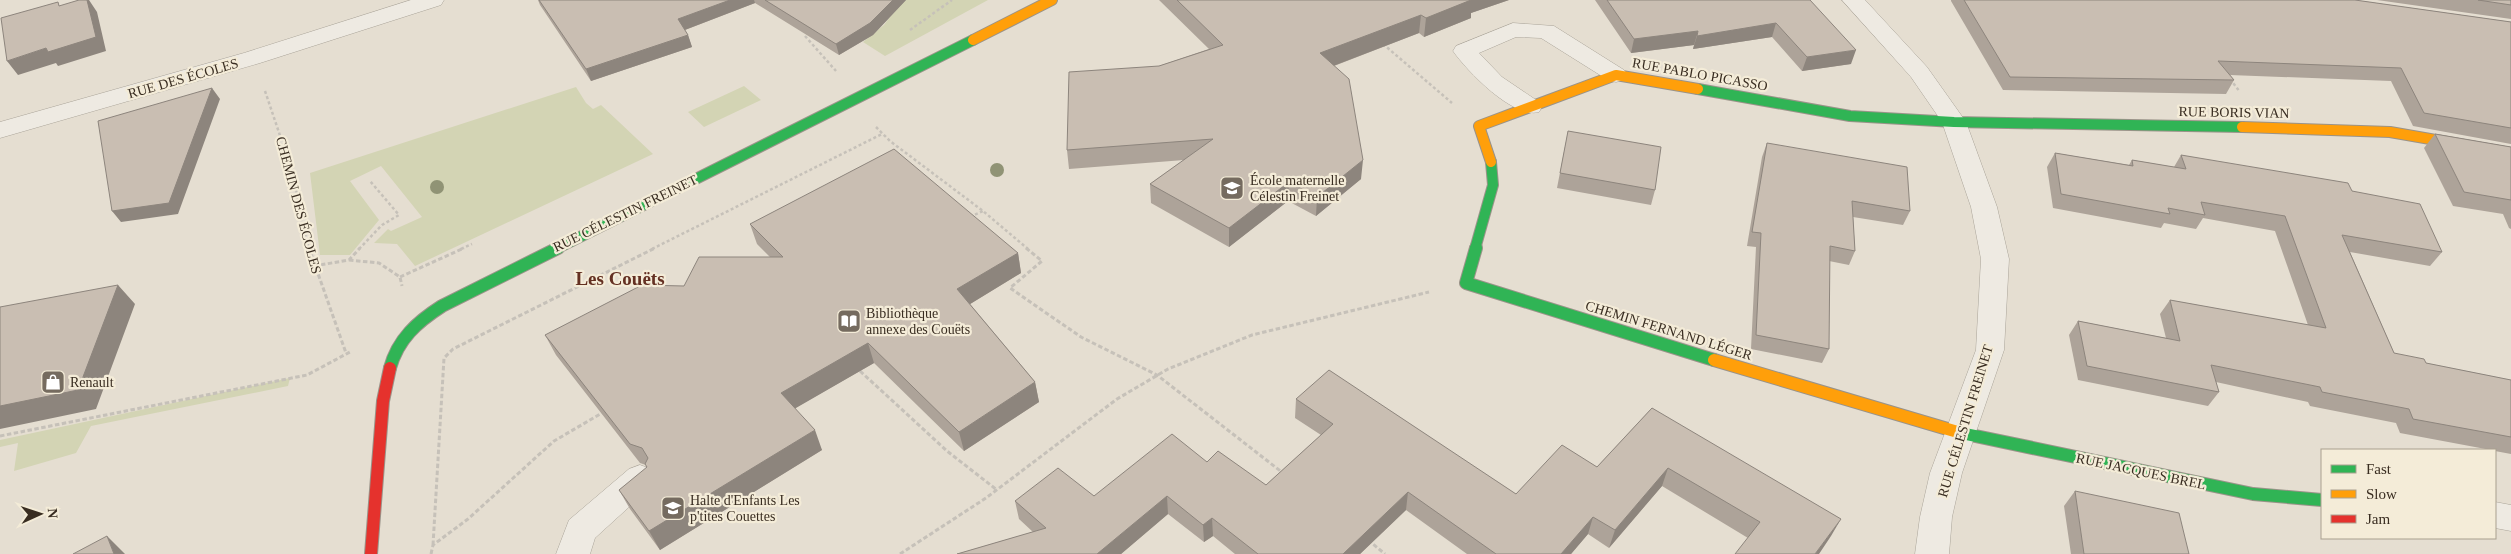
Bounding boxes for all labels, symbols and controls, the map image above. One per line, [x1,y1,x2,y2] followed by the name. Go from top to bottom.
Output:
[126,55,240,101] street label: RUE DES ÉCOLES
[1631,55,1769,94] street label: RUE PABLO PICASSO
[2178,104,2290,121] street label: RUE BORIS VIAN
[273,135,325,275] street label: CHEMIN DES ÉCOLES
[550,171,700,255] street label: RUE CÉLESTIN FREINET
[1250,172,1344,204] place label: École maternelle Célestin Freinet
[1219,175,1245,201] school or university icon: École maternelle Célestin Freinet
[575,268,665,289] district label: Les Couëts
[1584,297,1755,363] street label: CHEMIN FERNAND LÉGER
[866,306,970,337] place label: Bibliothèque annexe des Couëts
[836,308,862,334] library icon: Bibliothèque annexe des Couëts
[1934,342,1996,499] street label: RUE CÉLESTIN FREINET
[40,369,66,395] shop icon: Renault
[70,375,114,390] place label: Renault
[2321,449,2496,539] legend
[2075,450,2207,493] street label: RUE JACQUES BREL
[2366,461,2392,477] text: Fast
[2366,486,2397,502] text: Slow
[15,489,65,539] north arrow
[690,493,800,524] place label: Halte d'Enfants Les p'tites Couettes
[660,495,686,521] school or university icon: Halte d'Enfants Les p'tites Couettes
[45,508,60,519] text: N
[2366,511,2390,527] text: Jam

